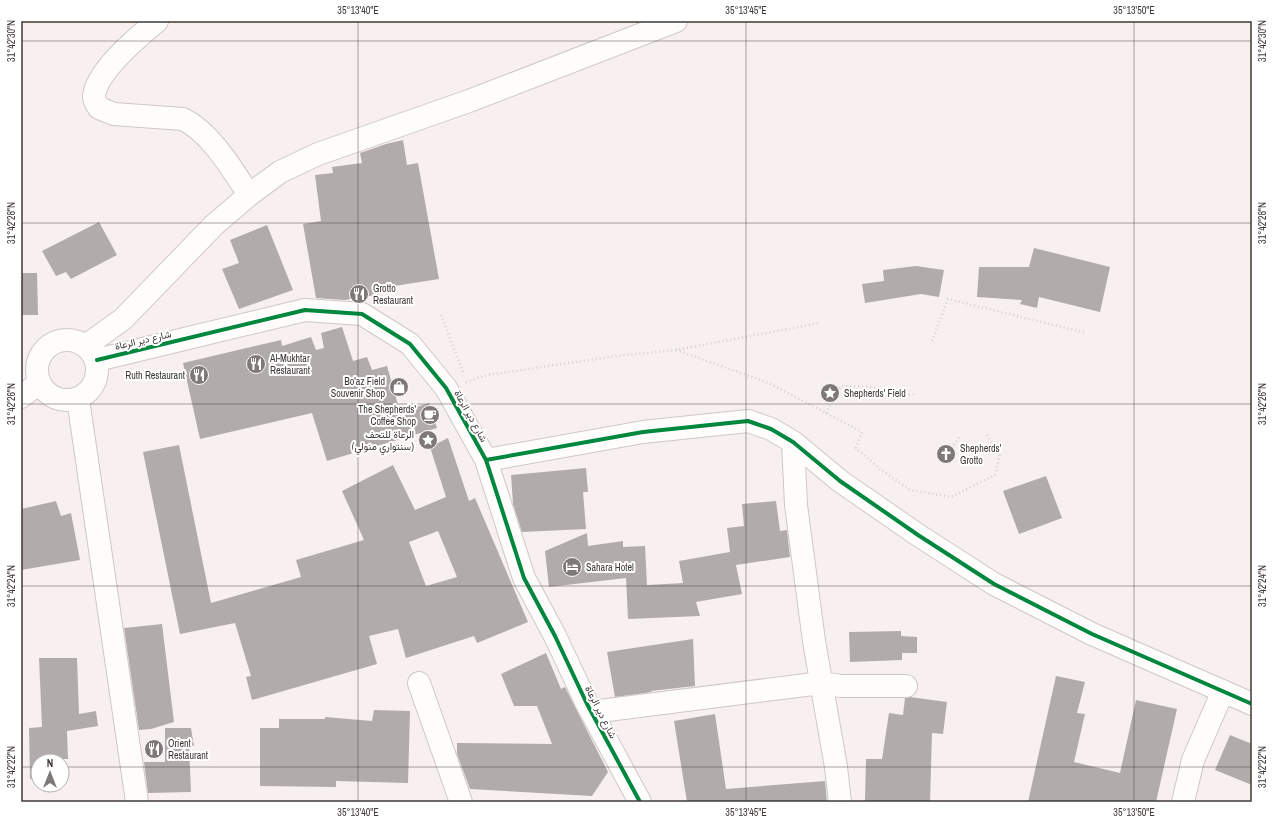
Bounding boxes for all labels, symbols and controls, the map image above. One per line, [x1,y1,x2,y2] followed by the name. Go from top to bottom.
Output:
[337,4,379,17] text: 35°13'40"E
[725,4,767,17] text: 35°13'45"E
[1113,4,1155,17] text: 35°13'50"E
[5,20,18,62] text: 31°42'30"N
[1256,20,1269,62] text: 31°42'30"N
[5,202,18,244] text: 31°42'28"N
[1256,202,1269,244] text: 31°42'28"N
[373,282,414,307] place label: Grotto Restaurant
[348,283,370,305] restaurant icon: Grotto Restaurant
[113,327,173,353] street label: شارع دير الرعاة
[269,352,311,377] place label: Al-Mukhtar Restaurant
[245,353,267,375] restaurant icon: Al-Mukhtar Restaurant
[188,364,210,386] restaurant icon: Ruth Restaurant
[125,369,186,382] place label: Ruth Restaurant
[331,375,385,400] place label: Bo'az Field Souvenir Shop
[388,376,410,398] shop icon: Bo'az Field Souvenir Shop
[819,382,841,404] place icon: Shepherds' Field
[5,383,18,425] text: 31°42'26"N
[1256,383,1269,425] text: 31°42'26"N
[844,387,906,400] place label: Shepherds' Field
[451,388,491,444] street label: شارع دير الرعاة
[358,403,416,428] place label: The Shepherds' Coffee Shop
[419,404,441,426] cafe icon: The Shepherds' Coffee Shop
[352,428,414,455] place label: الرعاة للتحف (سنتواري منولي)
[417,429,439,451] place icon: الرعاة للتحف (سنتواري منولي)
[960,442,1002,467] place label: Shepherds' Grotto
[935,443,957,465] church icon: Shepherds' Grotto
[561,556,583,578] hotel icon: Sahara Hotel
[586,561,634,574] place label: Sahara Hotel
[5,565,18,607] text: 31°42'24"N
[1256,565,1269,607] text: 31°42'24"N
[582,683,620,741] street label: شارع دير الرعاة
[168,737,209,762] place label: Orient Restaurant
[143,738,165,760] restaurant icon: Orient Restaurant
[5,746,18,788] text: 31°42'22"N
[1256,746,1269,788] text: 31°42'22"N
[30,753,70,793] north arrow
[47,756,53,770] text: N
[337,806,379,819] text: 35°13'40"E
[725,806,767,819] text: 35°13'45"E
[1113,806,1155,819] text: 35°13'50"E

